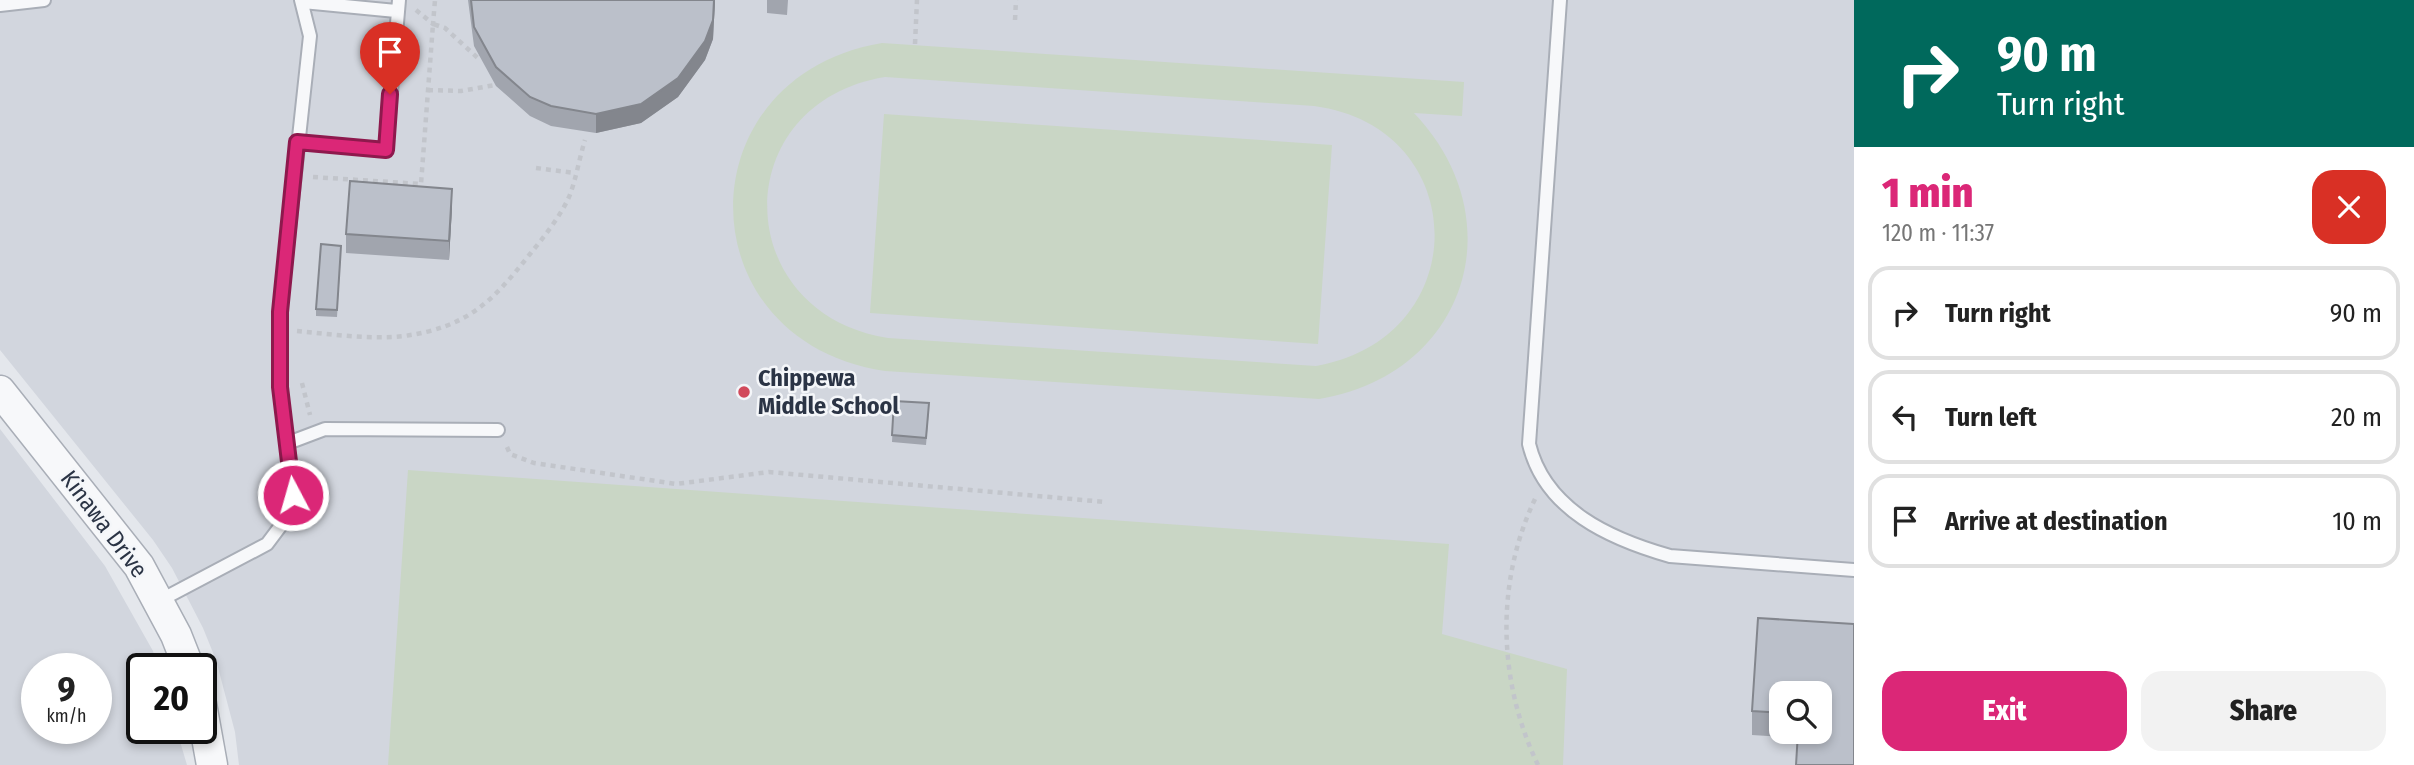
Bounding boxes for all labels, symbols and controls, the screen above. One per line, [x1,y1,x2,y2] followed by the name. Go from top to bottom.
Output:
[360,22,420,94] pin
[1997,25,2097,84] text: 90 m
[1882,28,1973,119] icon: right
[371,33,409,71] icon: arrive
[1997,85,2124,123] text: Turn right
[1882,168,1973,218] text: 1 min
[2312,170,2386,244] button: close
[1882,219,1994,247] text: 120 m · 11:37
[1886,294,1924,332] icon: right
[1945,298,2051,329] text: Turn right
[2330,298,2382,329] text: 90 m
[758,364,899,420] place label: Chippewa Middle School
[736,384,752,400] marker: Chippewa Middle School
[1886,398,1924,436] icon: left
[1945,402,2037,433] text: Turn left
[2331,402,2382,433] text: 20 m
[256,458,330,532] position arrow
[55,465,153,583] street label: Kinawa Drive
[1886,502,1924,540] icon: arrive
[1945,506,2168,537] text: Arrive at destination
[2332,506,2382,537] text: 10 m
[126,653,217,744] speed limit sign: 20
[57,668,76,710] text: 9
[1882,671,2127,751] button: Exit
[2141,671,2386,751] button: Share
[1769,681,1832,744] map controls
[1769,681,1832,744] button: search
[46,705,87,727] text: km/h

